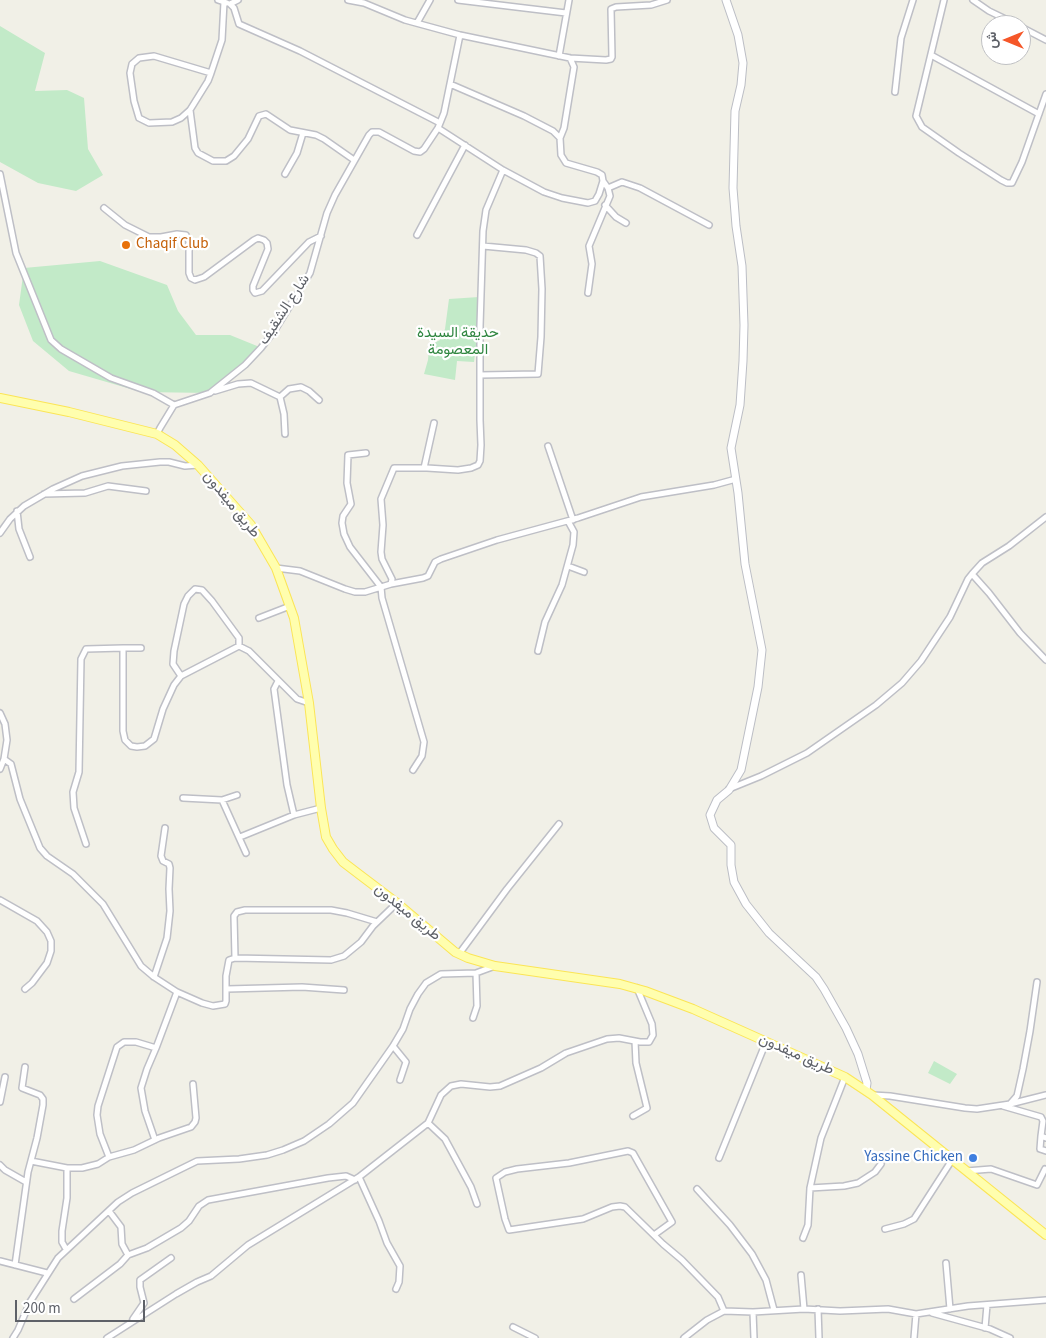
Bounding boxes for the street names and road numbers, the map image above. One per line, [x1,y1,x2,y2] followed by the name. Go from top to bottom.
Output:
[256,271,314,349] street label: شارع الشقيف
[199,468,263,542] street label: طريق ميفدون
[370,881,444,945] street label: طريق ميفدون
[756,1030,836,1080] street label: طريق ميفدون

